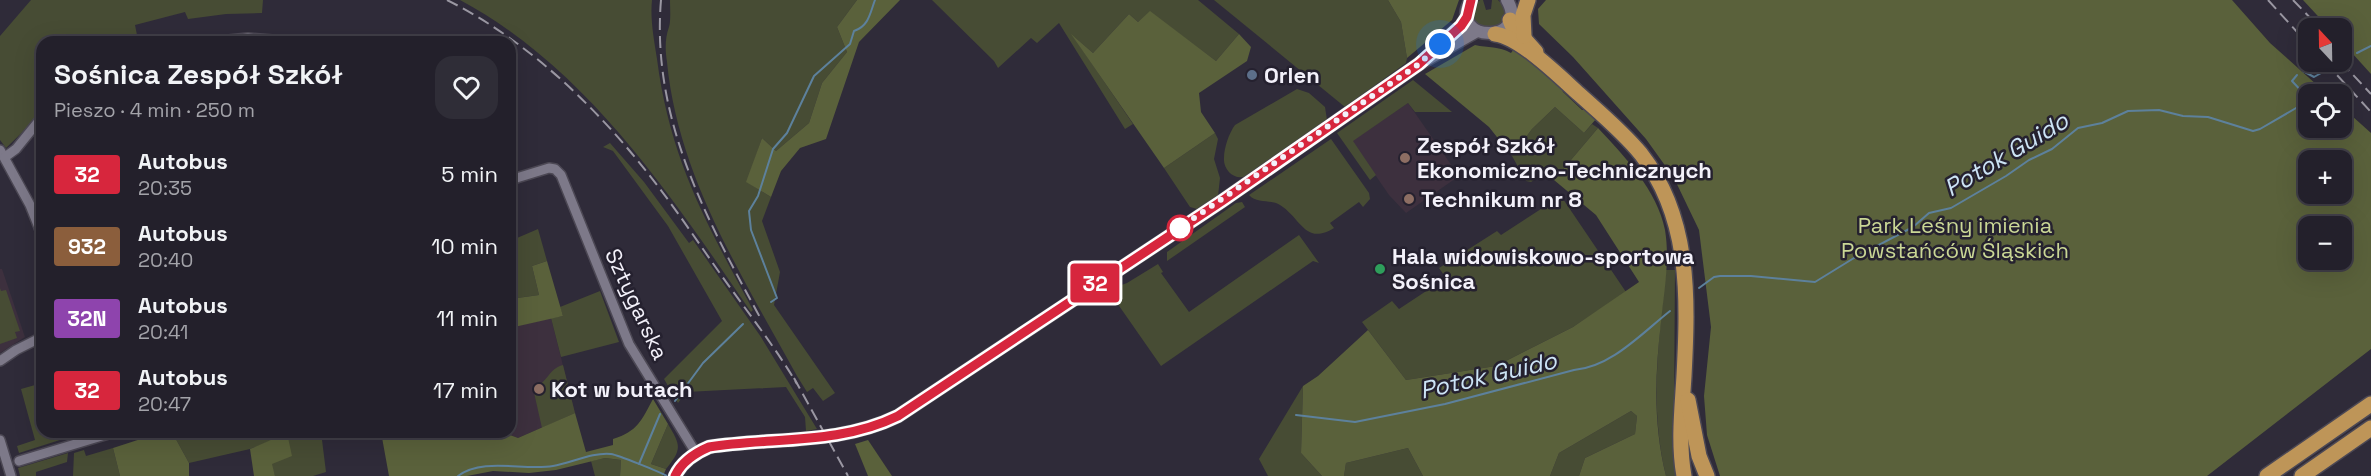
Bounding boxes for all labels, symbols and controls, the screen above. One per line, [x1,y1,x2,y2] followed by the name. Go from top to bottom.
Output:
[2298,18,2352,72] north arrow
[2298,18,2352,270] map controls
[1425,29,1455,59] your location
[54,56,343,92] text: Sośnica Zespół Szkół
[435,56,498,119] button: heart
[1264,61,1320,89] place label: Orlen
[1245,68,1259,82] marker: Orlen
[2298,84,2352,138] button: locate
[54,97,255,123] text: Pieszo · 4 min · 250 m
[1938,104,2075,203] water label: Potok Guido
[1417,131,1712,184] place label: Zespół Szkół Ekonomiczno-Technicznych
[138,147,228,175] text: Autobus
[2298,150,2352,204] button: +
[1398,151,1412,165] marker: Zespół Szkół Ekonomiczno-Technicznych
[441,160,498,188] text: 5 min
[74,161,100,188] text: 32
[138,175,192,201] text: 20:35
[1421,185,1582,213] place label: Technikum nr 8
[1402,192,1416,206] marker: Technikum nr 8
[1841,211,2069,264] park label: Park Leśny imienia Powstańców Śląskich
[1167,215,1193,241] unlabelled marker
[2298,216,2352,270] button: −
[138,219,228,247] text: Autobus
[431,232,498,260] text: 10 min
[68,233,106,260] text: 932
[1392,242,1695,295] place label: Hala widowiskowo-sportowa Sośnica
[599,244,675,364] street label: Sztygarska
[138,247,193,273] text: 20:40
[1373,262,1387,276] marker: Hala widowiskowo-sportowa Sośnica
[1068,264,1122,302] line badge: 32
[1082,270,1108,297] text: 32
[138,291,228,319] text: Autobus
[436,304,498,332] text: 11 min
[67,305,107,332] text: 32N
[138,319,188,345] text: 20:41
[1416,344,1561,406] water label: Potok Guido
[138,363,228,391] text: Autobus
[551,375,693,403] place label: Kot w butach
[433,376,498,404] text: 17 min
[74,377,100,404] text: 32
[532,382,546,396] marker: Kot w butach
[138,391,191,417] text: 20:47

